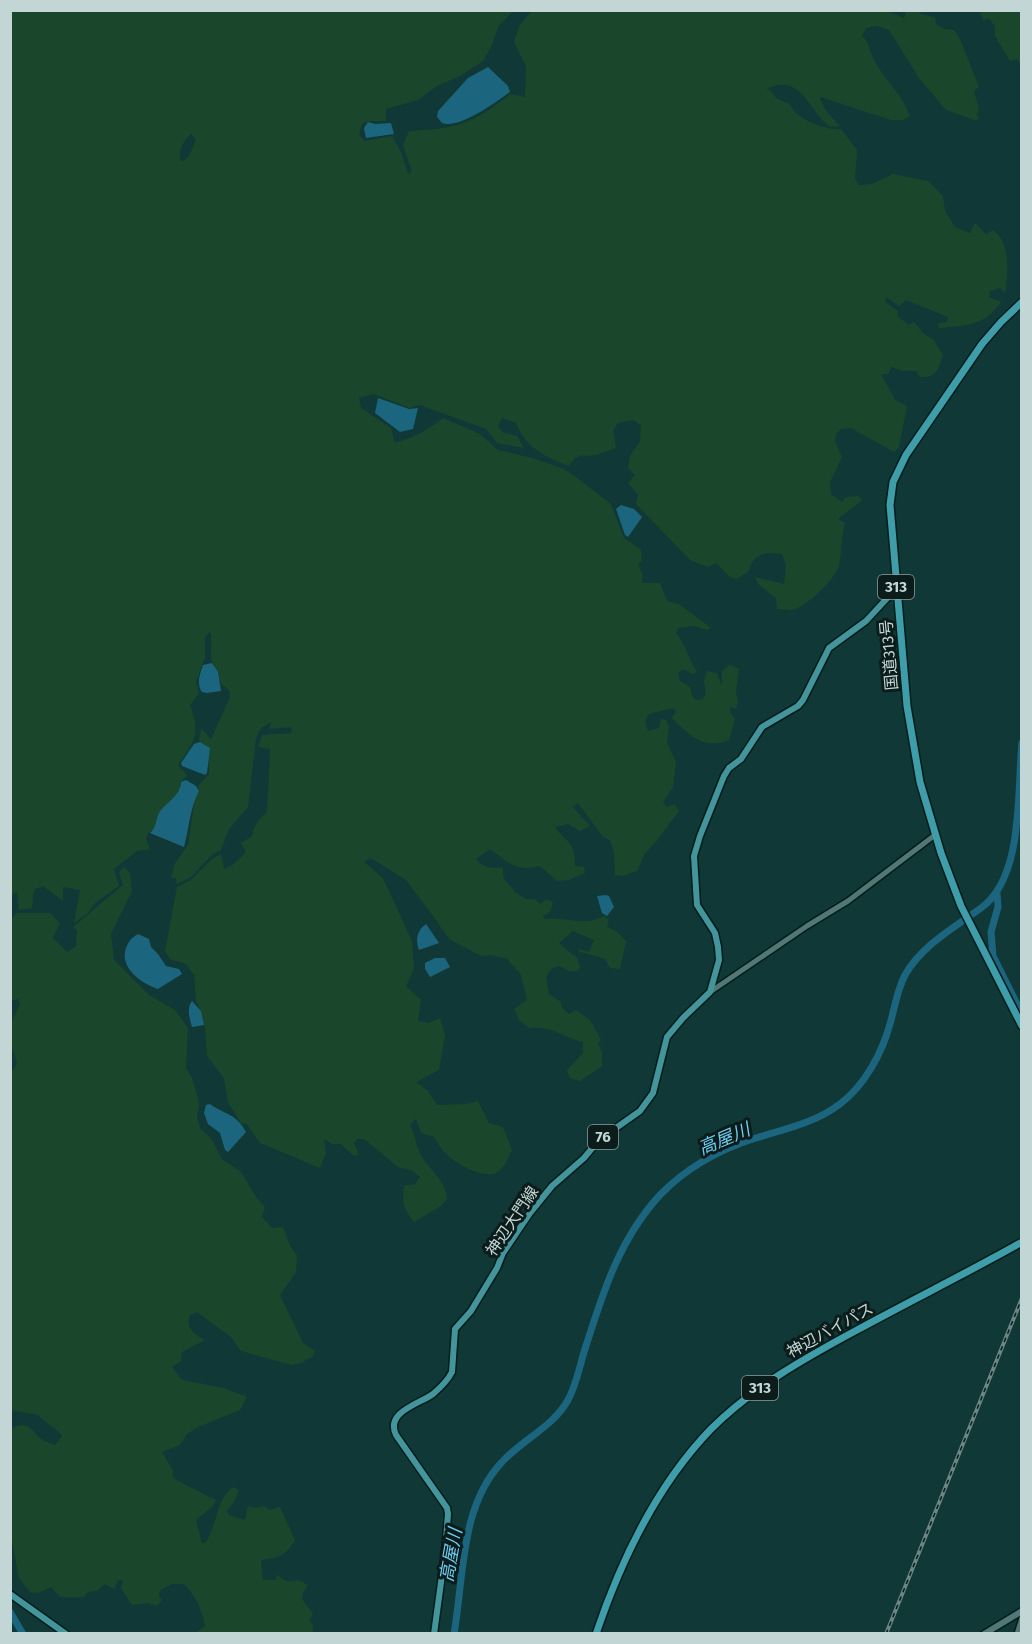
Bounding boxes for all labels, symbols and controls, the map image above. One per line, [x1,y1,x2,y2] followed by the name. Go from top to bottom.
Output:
[878,575,914,599] road number: 313
[876,619,902,691] street label: 国道313号
[695,1118,755,1160] water label: 高屋川
[588,1125,618,1149] road number: 76
[482,1183,542,1259] street label: 神辺大門線
[784,1298,876,1362] street label: 神辺バイパス
[742,1376,778,1400] road number: 313
[435,1525,467,1583] water label: 高屋川

